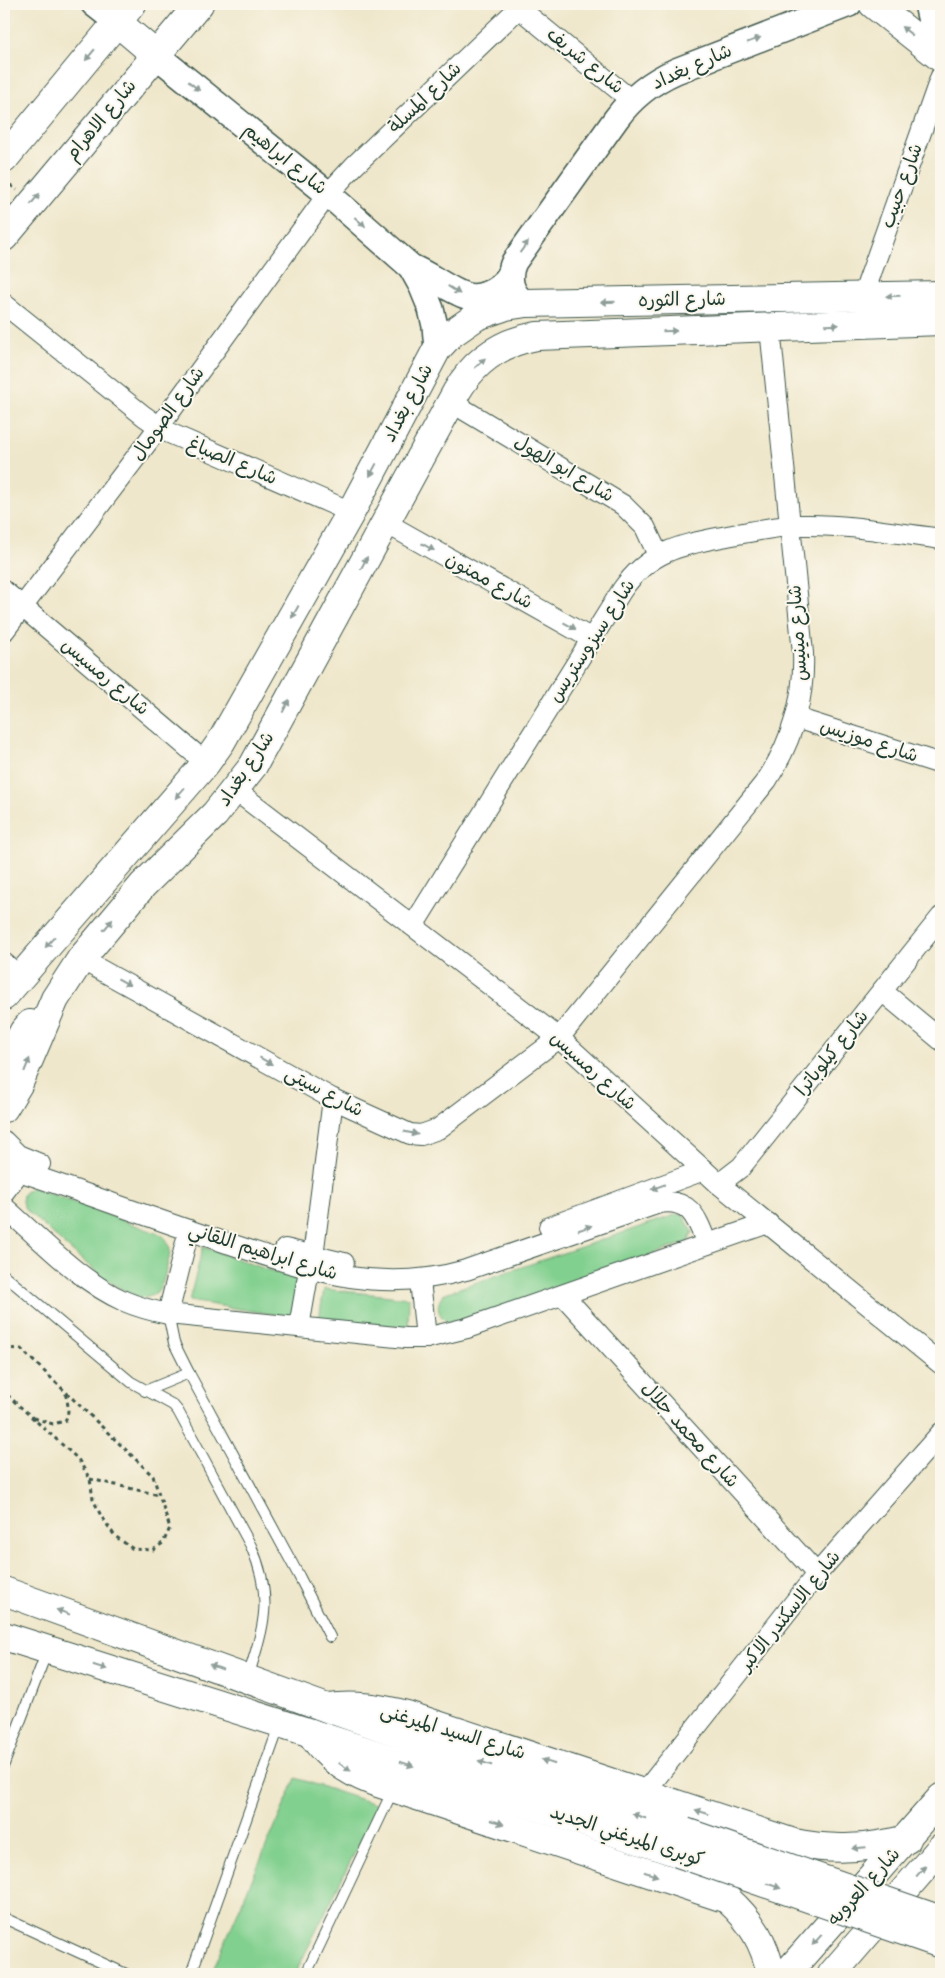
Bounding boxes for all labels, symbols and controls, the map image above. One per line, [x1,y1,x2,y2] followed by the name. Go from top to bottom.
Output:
[541,22,629,100] street label: شارع شريف
[901,25,914,36] one-way arrow
[747,36,762,43] one-way arrow
[648,38,736,96] street label: شارع بغداد
[84,48,95,61] one-way arrow
[383,57,467,139] street label: شارع المسلة
[60,74,143,167] street label: شارع الاهرام
[187,80,200,91] one-way arrow
[237,117,332,201] street label: شارع ابراهيم
[875,140,929,232] street label: شارع حبيب
[29,194,41,206] one-way arrow
[353,217,366,228] one-way arrow
[519,241,530,254] one-way arrow
[447,285,460,294] one-way arrow
[638,287,726,313] street label: شارع الثوره
[884,292,900,300] one-way arrow
[599,298,615,306] one-way arrow
[825,321,841,329] one-way arrow
[662,327,678,335] one-way arrow
[473,357,485,369] one-way arrow
[377,359,439,447] street label: شارع بغداد
[125,362,211,466] street label: شارع الصومال
[509,429,619,509] street label: شارع ابو الهول
[183,431,281,491] street label: شارع الصباغ
[369,462,377,477] one-way arrow
[421,542,435,551] one-way arrow
[441,547,537,615] street label: شارع ممنون
[360,555,368,570] one-way arrow
[543,575,641,707] street label: شارع سيزوستريس
[782,584,814,682] street label: شارع مينيس
[291,605,299,619] one-way arrow
[563,622,576,631] one-way arrow
[56,633,154,721] street label: شارع رمسيس
[282,699,291,712] one-way arrow
[817,713,921,769] street label: شارع موزيس
[212,727,280,811] street label: شارع بغداد
[174,786,186,798] one-way arrow
[102,919,113,932] one-way arrow
[44,935,56,947] one-way arrow
[117,978,130,987] one-way arrow
[790,1005,874,1101] street label: شارع كيلوباترا
[545,1026,641,1116] street label: شارع رمسيس
[258,1057,273,1065] one-way arrow
[24,1058,32,1072] one-way arrow
[280,1061,368,1123] street label: شارع سيتى
[403,1129,418,1137] one-way arrow
[650,1183,665,1191] one-way arrow
[185,1217,341,1289] street label: شارع ابراهيم اللقاني
[577,1224,592,1232] one-way arrow
[636,1377,744,1493] street label: شارع محمد جلال
[732,1545,847,1678] street label: شارع الاسكندر الاكبر
[55,1608,70,1616] one-way arrow
[208,1663,223,1671] one-way arrow
[93,1664,108,1672] one-way arrow
[377,1698,529,1766] street label: شارع السيد الميرغنى
[540,1757,555,1765] one-way arrow
[477,1759,492,1767] one-way arrow
[400,1761,415,1769] one-way arrow
[338,1763,351,1772] one-way arrow
[546,1799,707,1876] street label: كوبرى الميرغني الجديد
[695,1808,710,1816] one-way arrow
[631,1812,646,1819] one-way arrow
[490,1819,505,1827] one-way arrow
[822,1842,906,1932] street label: شارع العروبه
[851,1844,867,1852] one-way arrow
[915,1866,927,1878] one-way arrow
[644,1870,659,1878] one-way arrow
[767,1882,782,1890] one-way arrow
[811,1934,822,1947] one-way arrow

